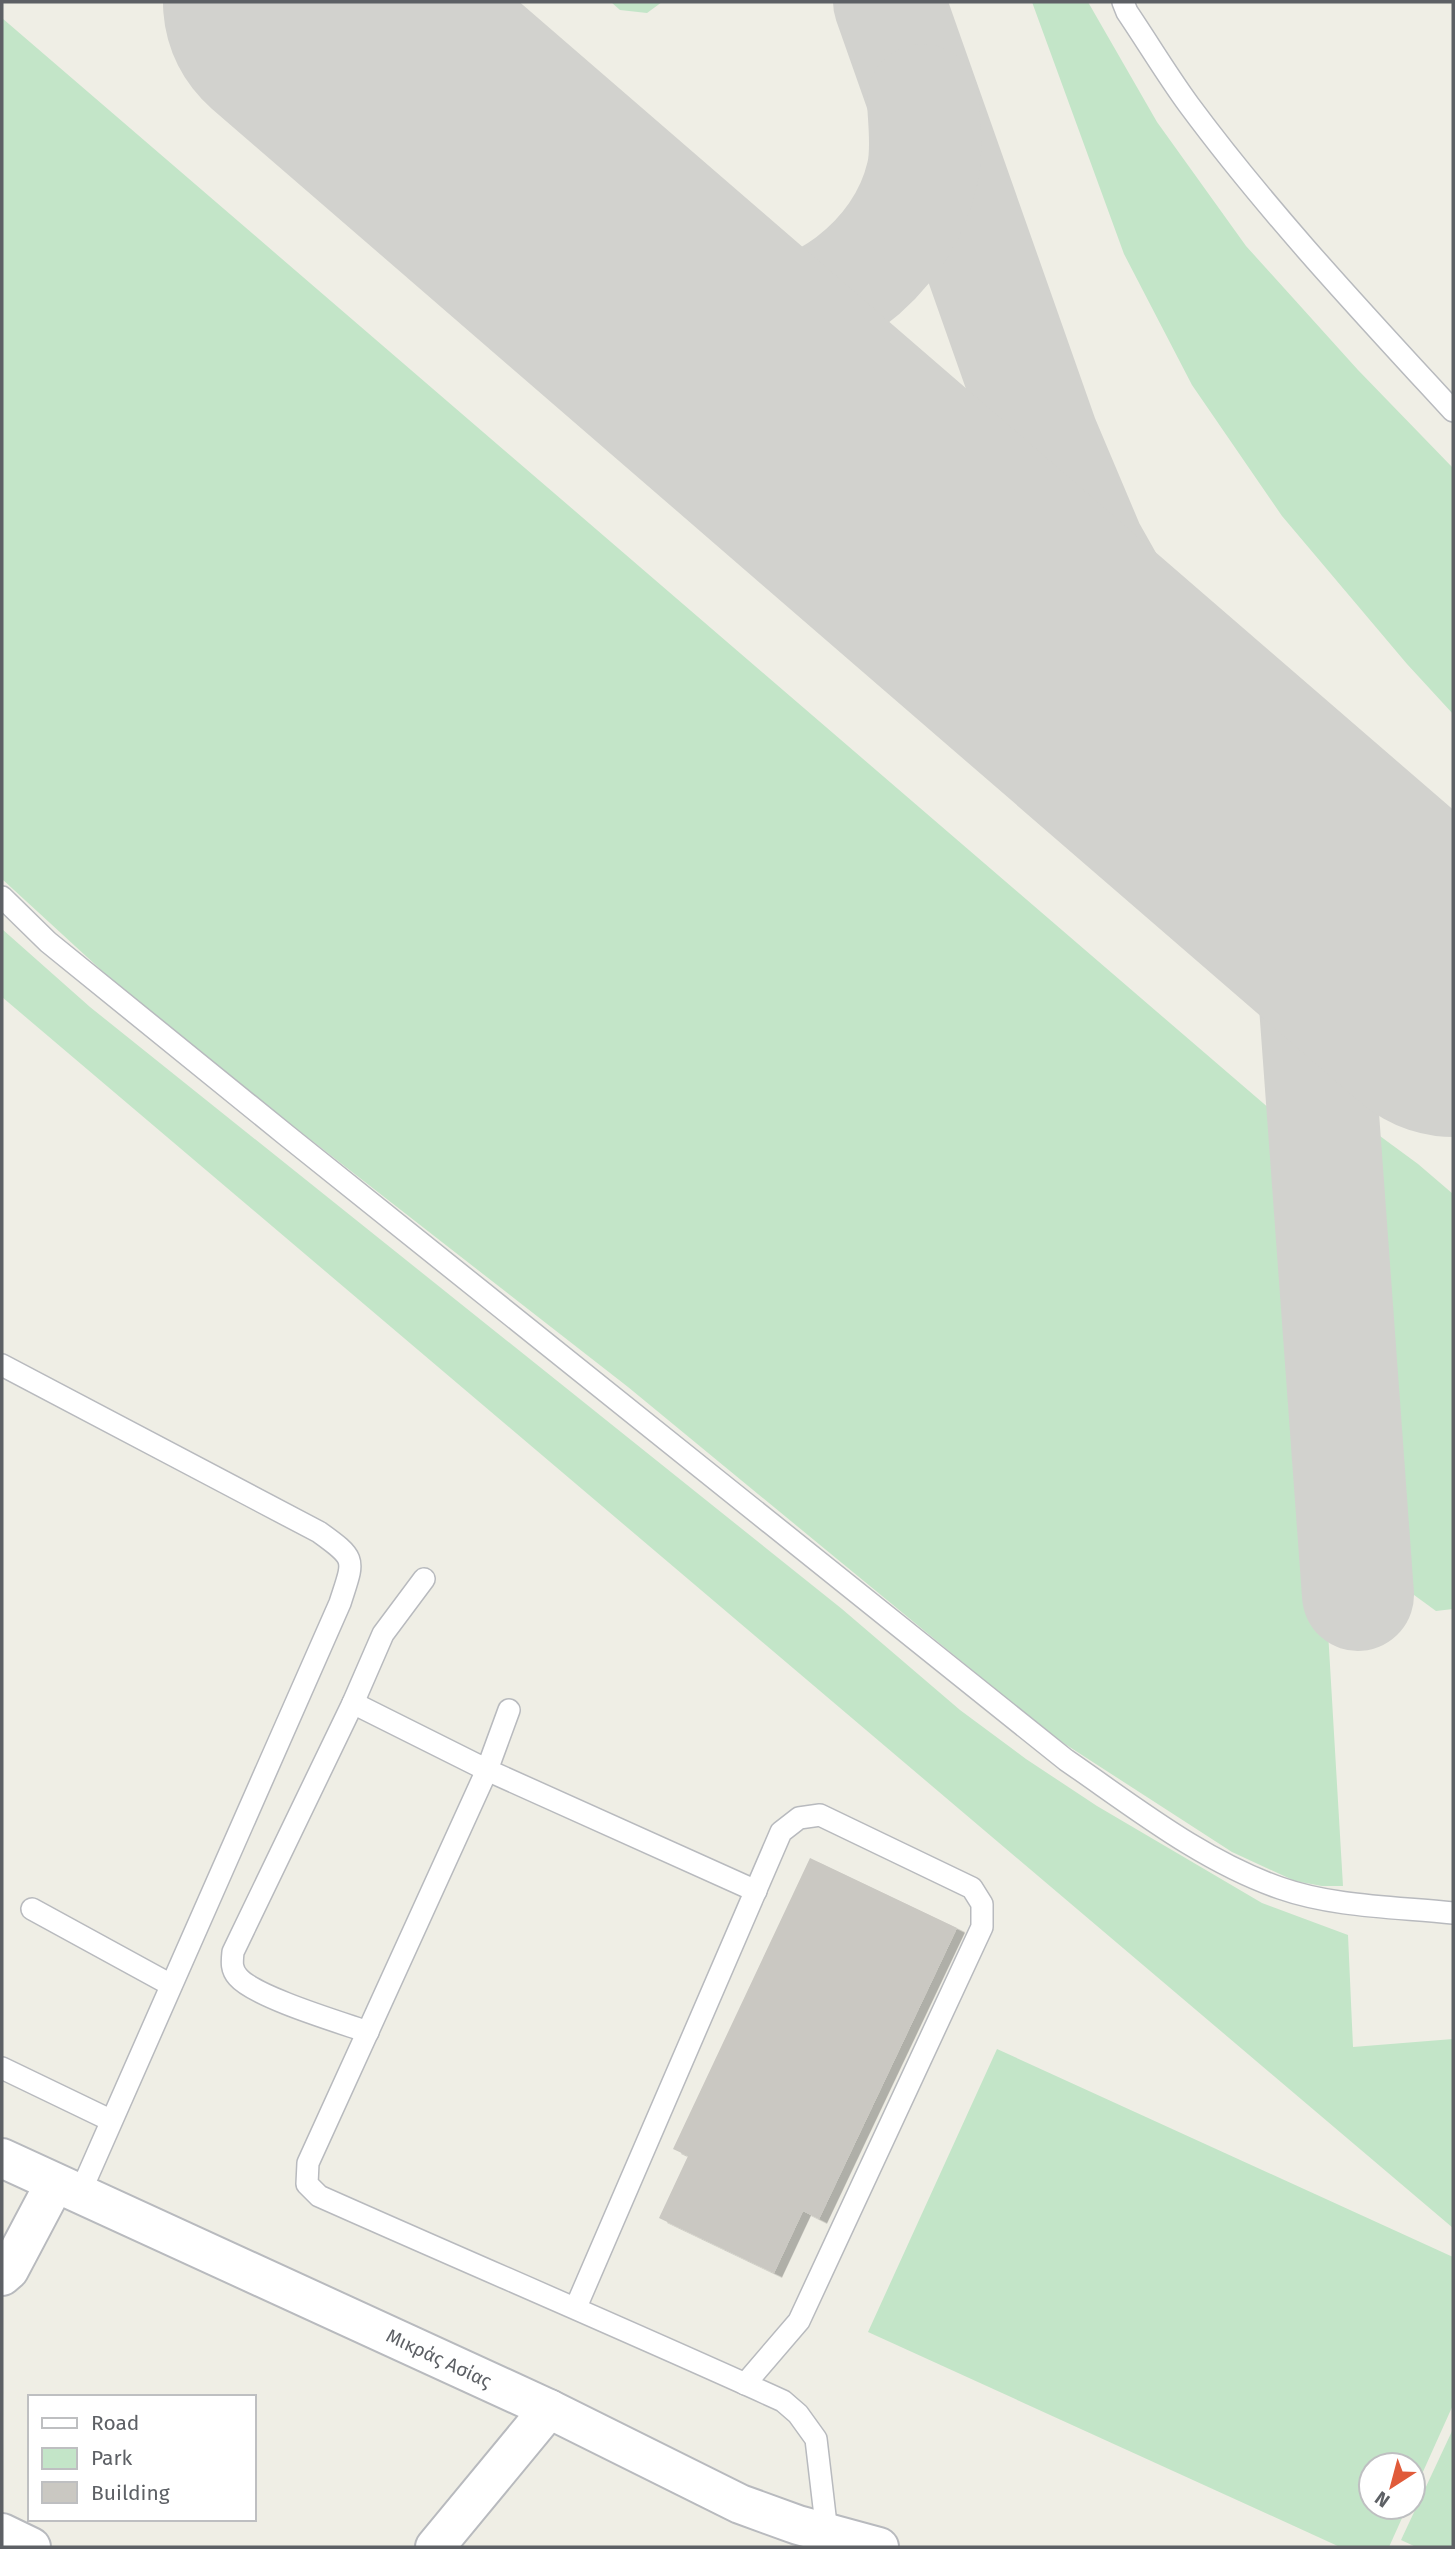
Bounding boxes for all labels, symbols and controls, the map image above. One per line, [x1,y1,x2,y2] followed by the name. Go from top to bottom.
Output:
[383,2324,495,2393] street label: Μικράς Ασίας
[28,2395,256,2521] legend
[91,2410,139,2436] text: Road
[91,2445,133,2471] text: Park
[1357,2451,1427,2521] north arrow
[91,2480,170,2506] text: Building
[1370,2486,1394,2512] text: N

